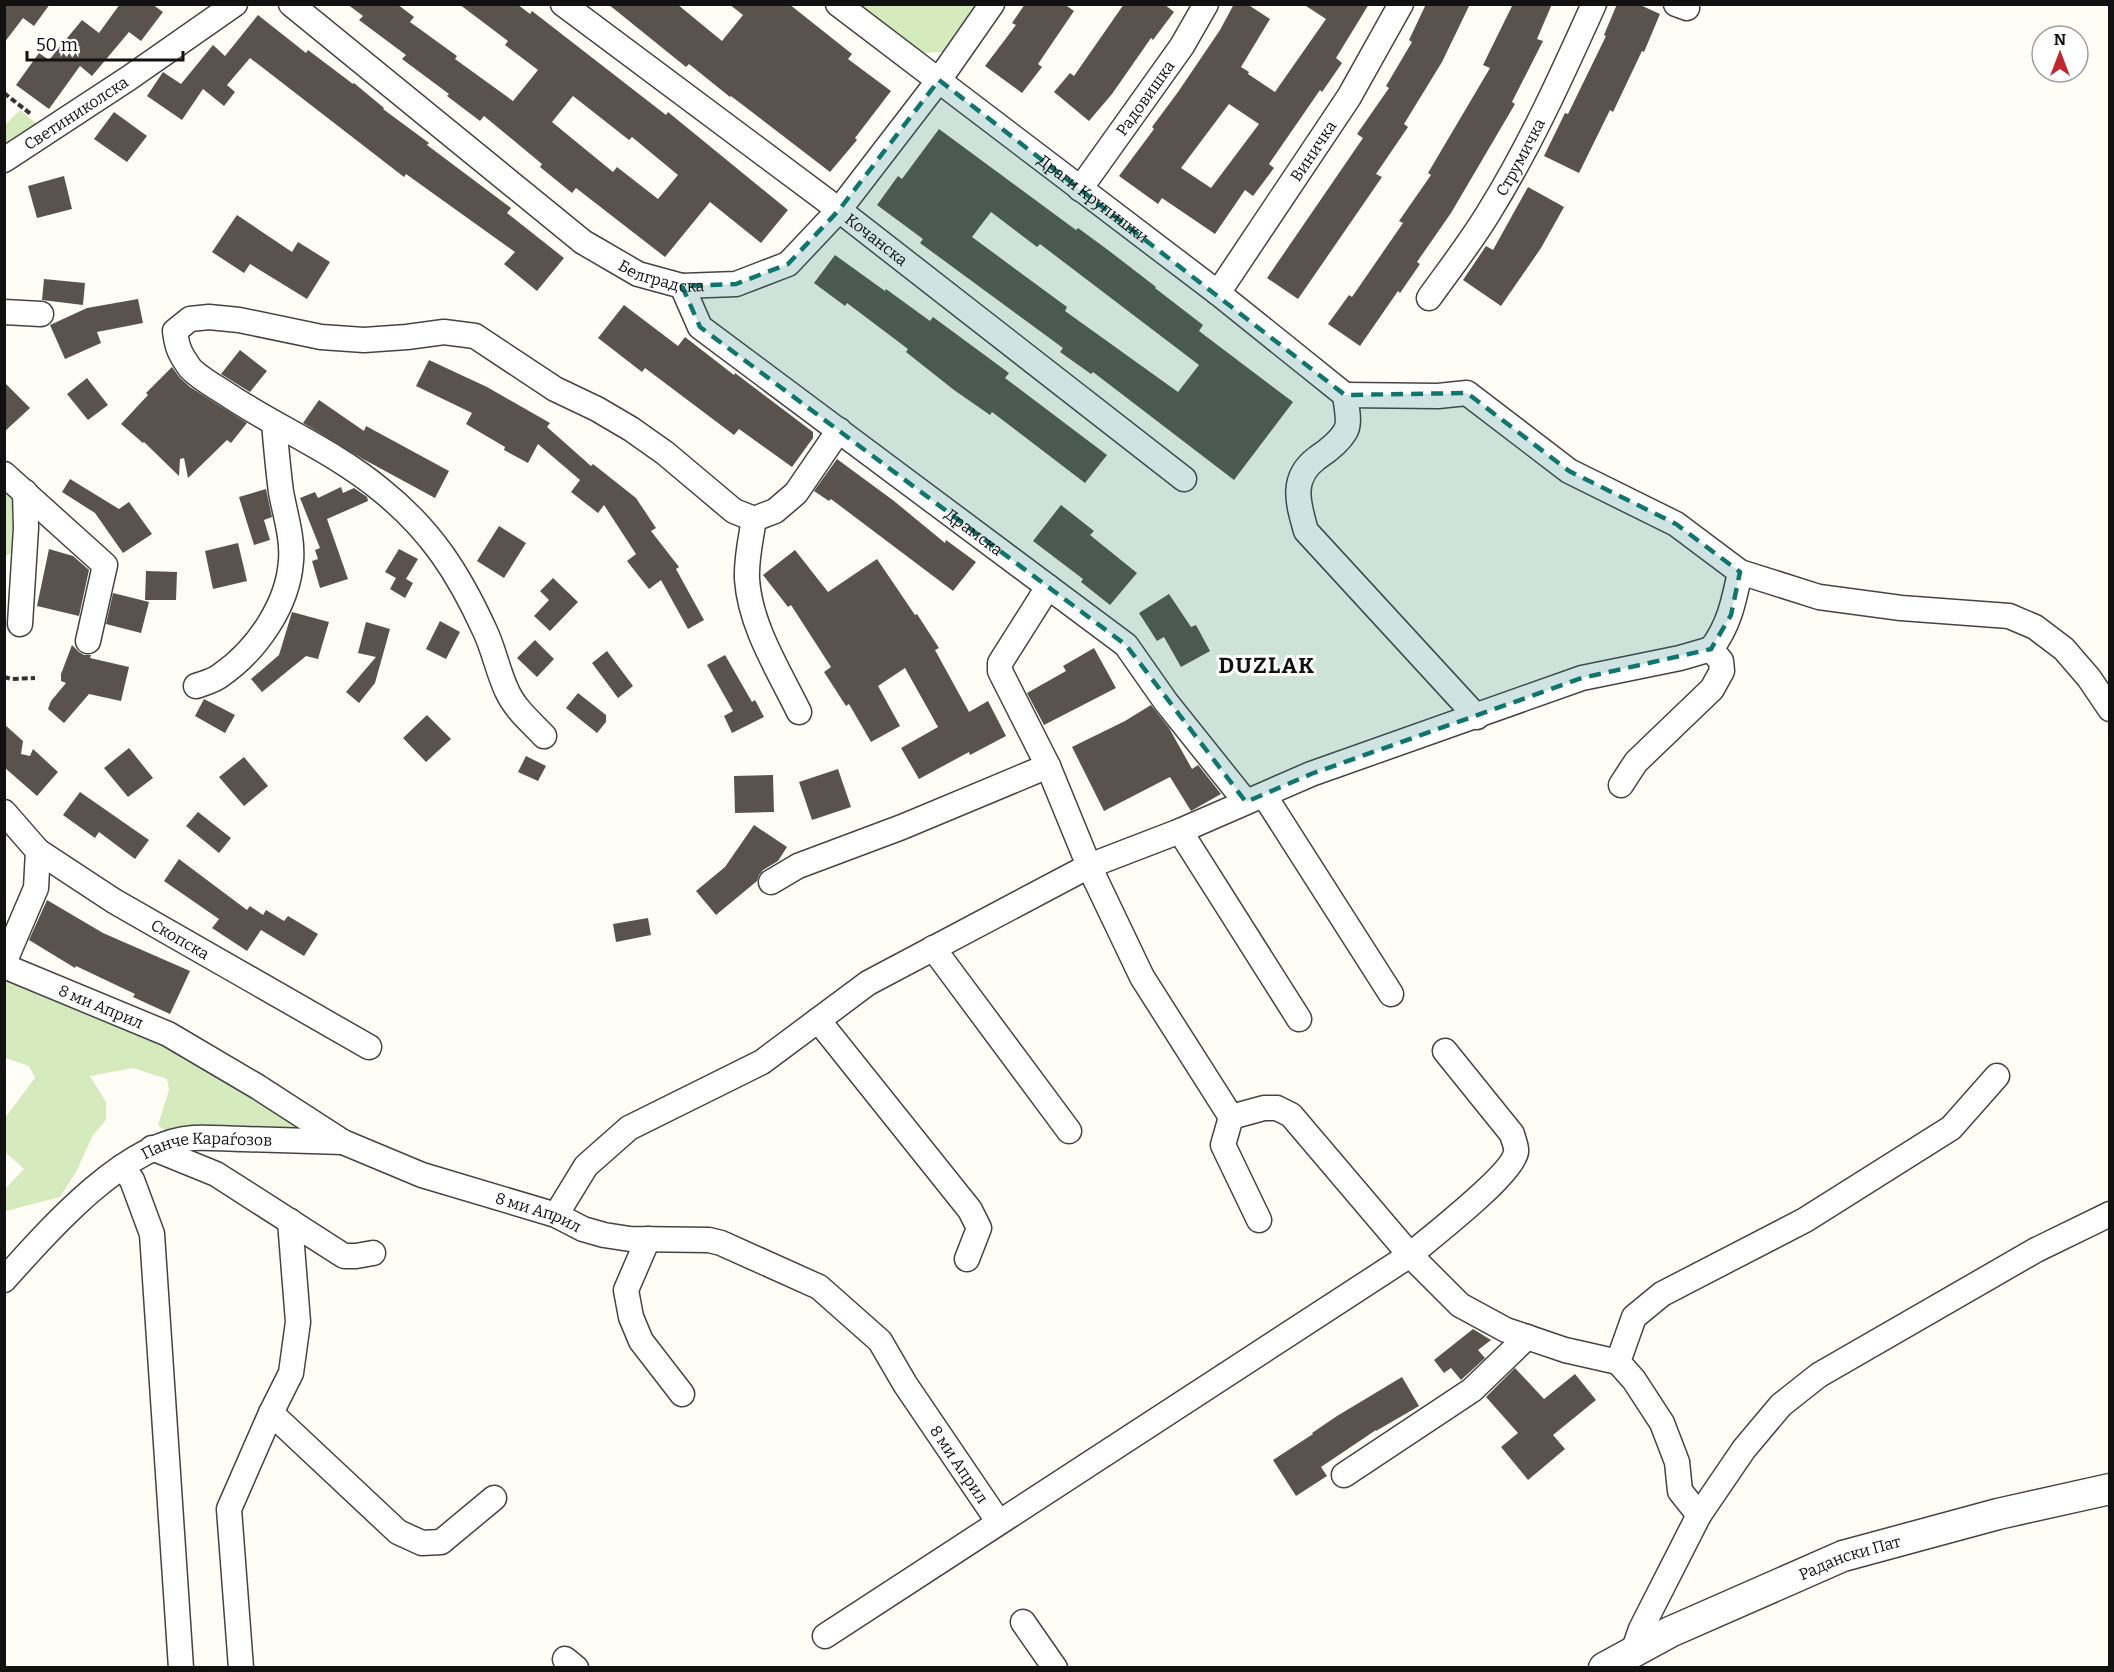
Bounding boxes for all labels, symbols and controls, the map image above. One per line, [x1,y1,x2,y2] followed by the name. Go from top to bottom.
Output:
[27,24,183,62] scale bar
[2030,24,2090,84] north arrow
[2054,30,2066,49] text: N
[36,34,78,56] text: 50 m
[1112,57,1179,139] street label: Радовишка
[21,72,132,154] street label: Светиниколска
[1492,115,1549,200] street label: Струмичка
[1286,117,1341,185] street label: Виничка
[1034,151,1152,247] street label: Драги Крупишки
[841,209,911,270] street label: Кочанска
[615,256,705,296] street label: Белградска
[941,504,1007,560] street label: Драмска
[1218,652,1316,679] district label: DUZLAK
[147,915,213,964] street label: Скопска
[56,981,146,1033] street label: 8 ми Април
[138,1129,272,1163] street label: Панче Караѓозов
[493,1188,584,1236] street label: 8 ми Април
[926,1422,992,1507] street label: 8 ми Април
[1796,1532,1903,1584] street label: Радански Пат

